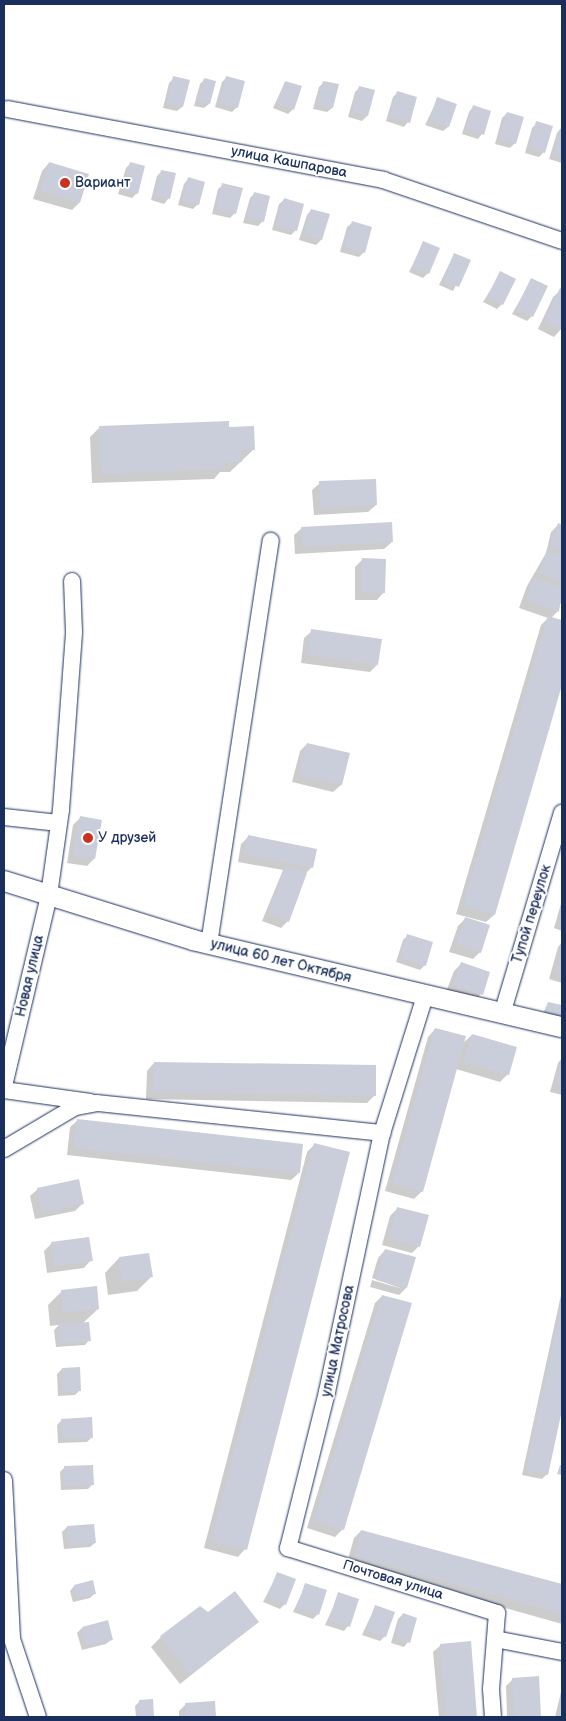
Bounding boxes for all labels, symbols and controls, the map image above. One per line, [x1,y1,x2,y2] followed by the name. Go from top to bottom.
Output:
[230,143,348,181] street label: улица Кашпарова
[75,175,131,191] place label: Вариант
[59,177,71,189] marker: Вариант
[98,830,156,846] place label: У друзей
[82,832,94,844] marker: У друзей
[509,863,555,965] street label: Тупой переулок
[12,933,48,1019] street label: Новая улица
[209,935,353,987] street label: улица 60 лет Октября
[318,1284,358,1398] street label: улица Матросова
[341,1557,445,1603] street label: Почтовая улица

